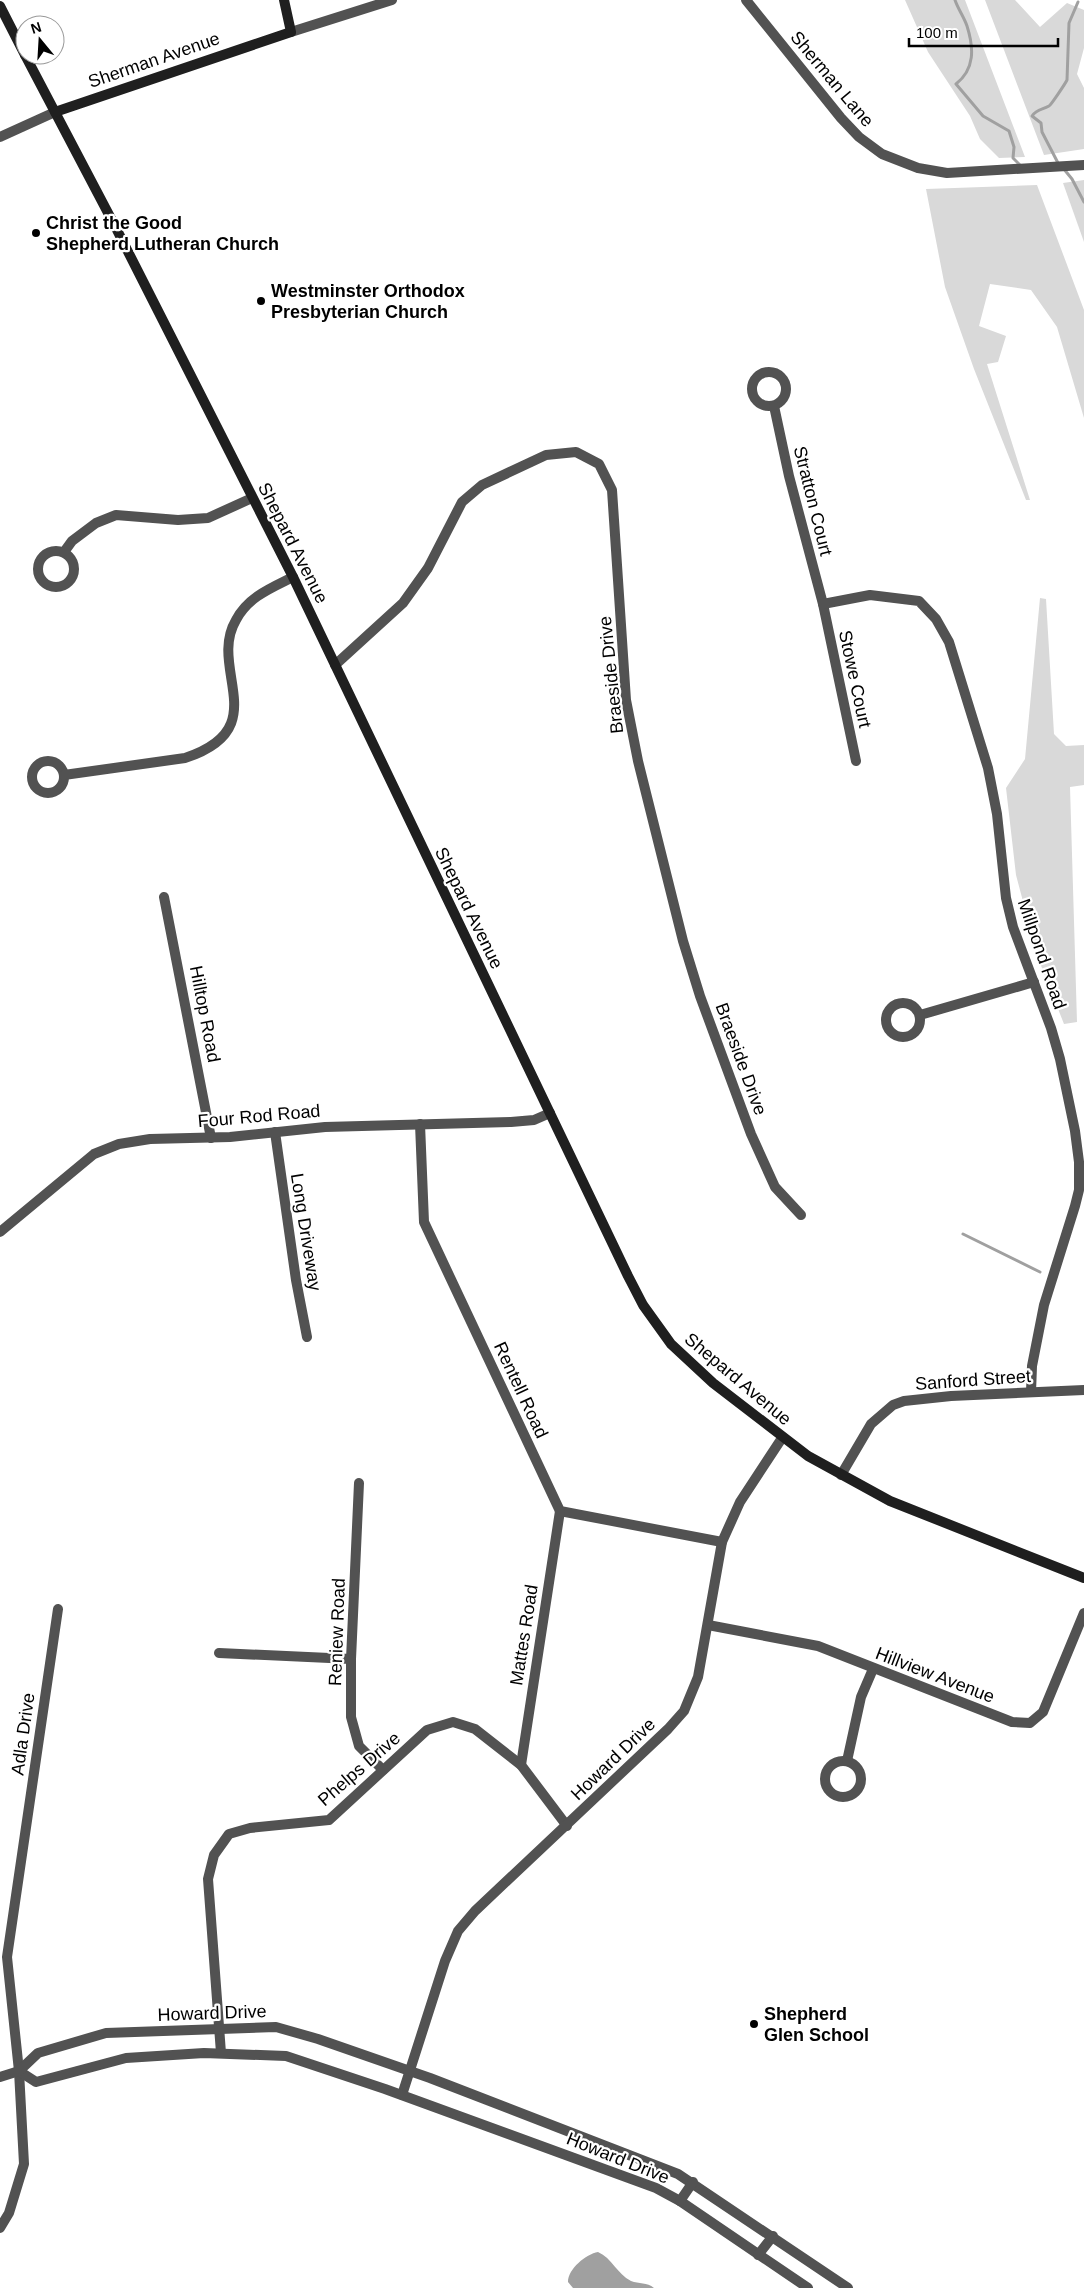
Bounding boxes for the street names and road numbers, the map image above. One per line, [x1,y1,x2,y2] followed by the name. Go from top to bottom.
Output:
[786,27,878,131] street label: Sherman Lane
[86,28,222,92] street label: Sherman Avenue
[790,444,836,558] street label: Stratton Court
[254,479,332,607] street label: Shepard Avenue
[595,615,627,735] street label: Braeside Drive
[835,628,875,730] street label: Stowe Court
[431,844,507,972] street label: Shepard Avenue
[1014,896,1070,1012] street label: Millpond Road
[186,964,224,1064] street label: Hilltop Road
[711,1000,771,1118] street label: Braeside Drive
[197,1101,321,1131] street label: Four Rod Road
[287,1172,325,1292] street label: Long Driveway
[681,1329,795,1429] street label: Shepard Avenue
[490,1339,552,1441] street label: Rentell Road
[914,1366,1032,1394] street label: Sanford Street
[325,1578,349,1686] street label: Reniew Road
[506,1583,542,1687] street label: Mattes Road
[873,1643,997,1707] street label: Hillview Avenue
[7,1691,39,1777] street label: Adla Drive
[567,1714,659,1804] street label: Howard Drive
[314,1728,404,1810] street label: Phelps Drive
[157,2001,267,2025] street label: Howard Drive
[564,2128,672,2188] street label: Howard Drive

